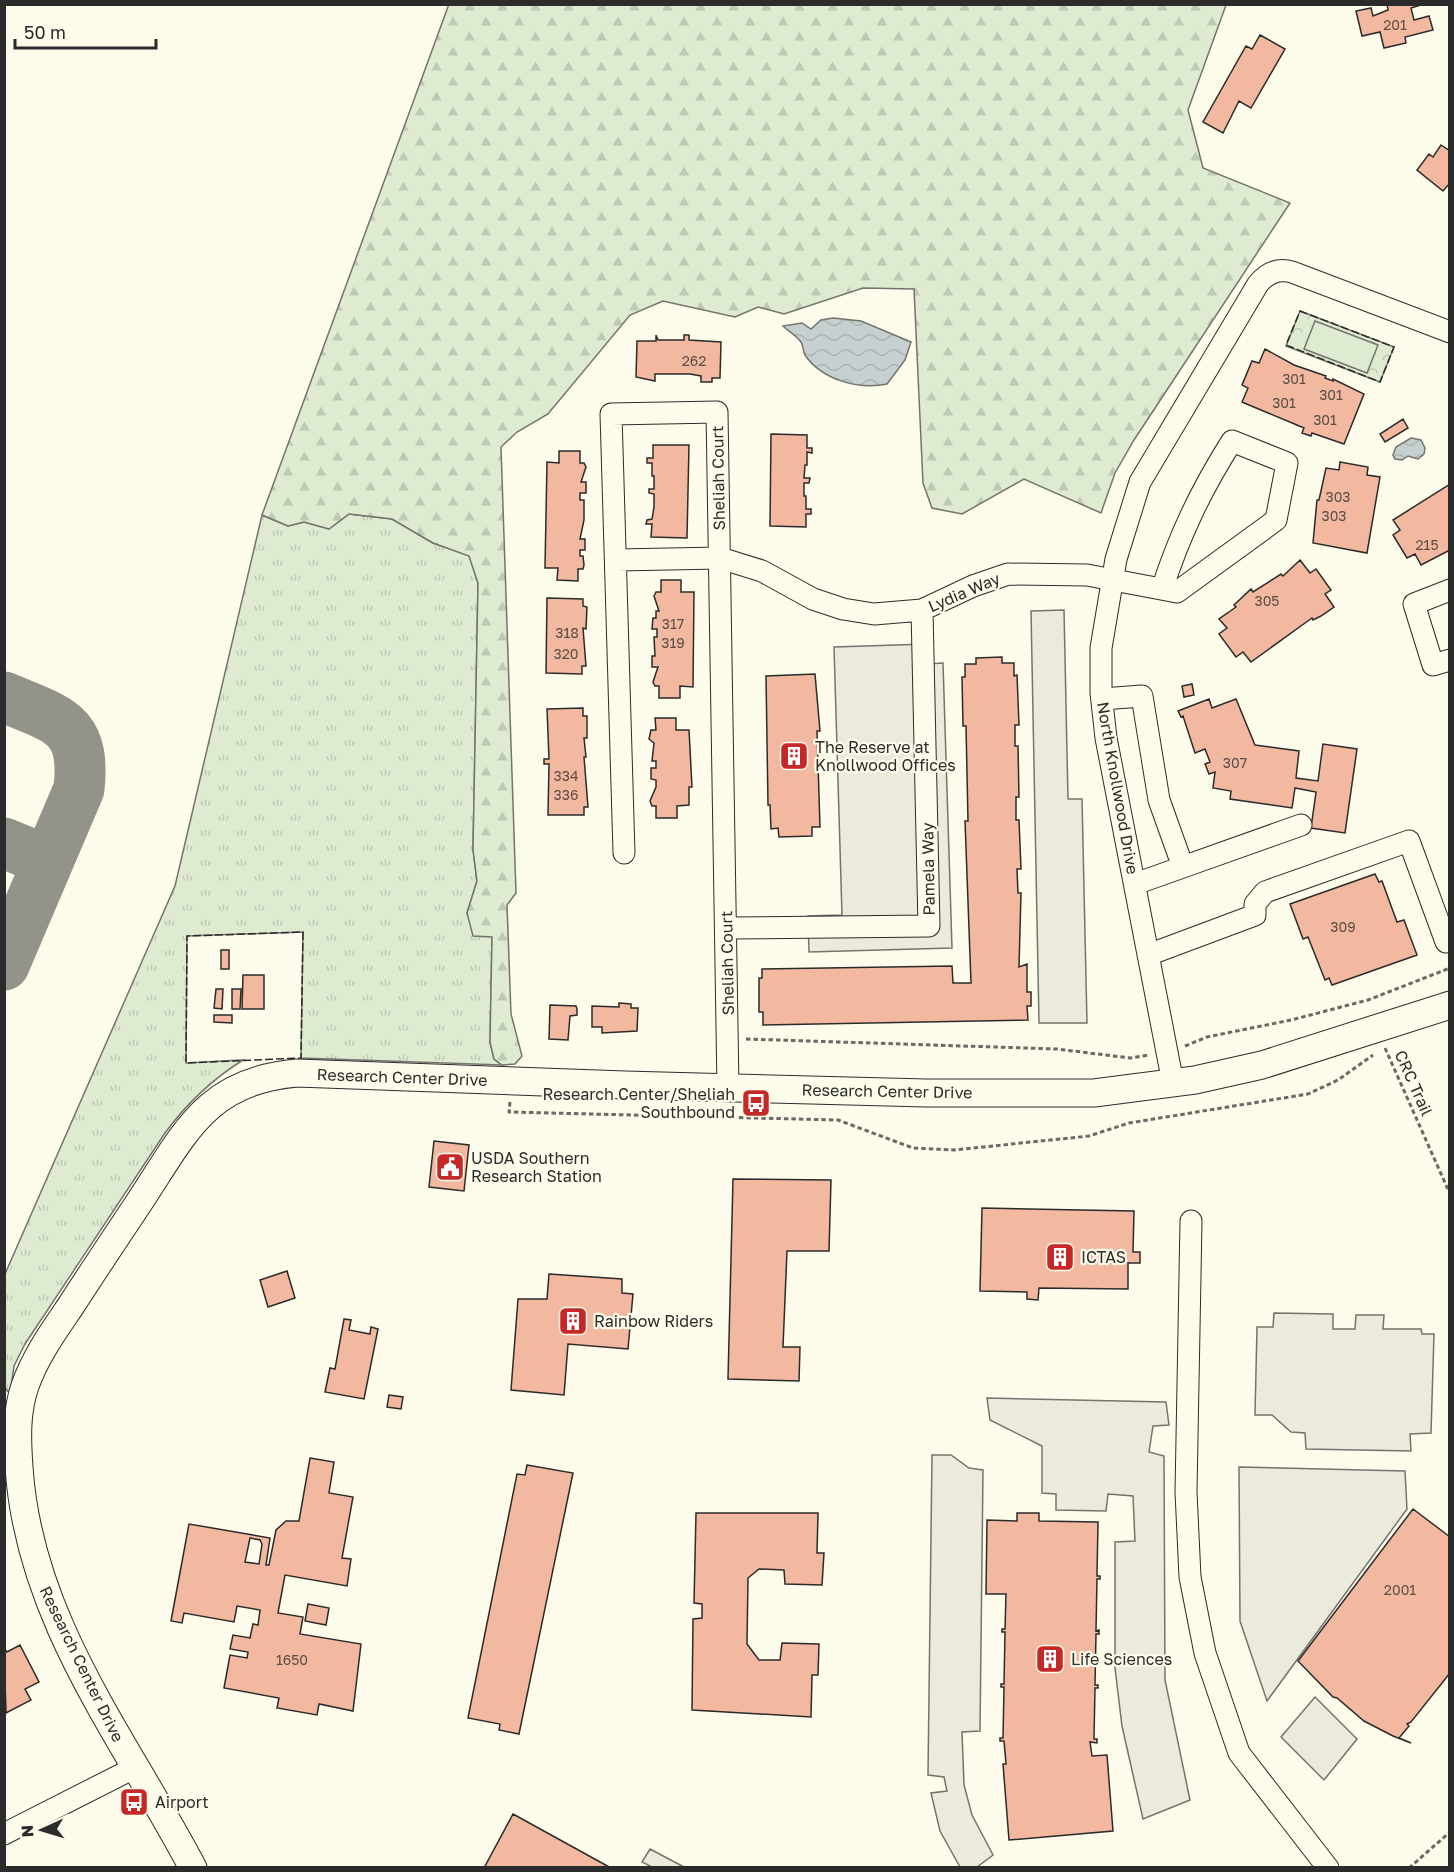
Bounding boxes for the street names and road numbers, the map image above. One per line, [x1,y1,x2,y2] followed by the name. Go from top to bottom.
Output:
[707,425,729,531] street label: Sheliah Court
[925,568,1003,616] street label: Lydia Way
[1093,700,1143,876] street label: North Knollwood Drive
[917,822,939,916] street label: Pamela Way
[716,910,738,1016] street label: Sheliah Court
[1391,1047,1437,1119] street label: CRC Trail
[316,1064,488,1090] street label: Research Center Drive
[801,1080,973,1102] street label: Research Center Drive
[36,1583,128,1745] street label: Research Center Drive

